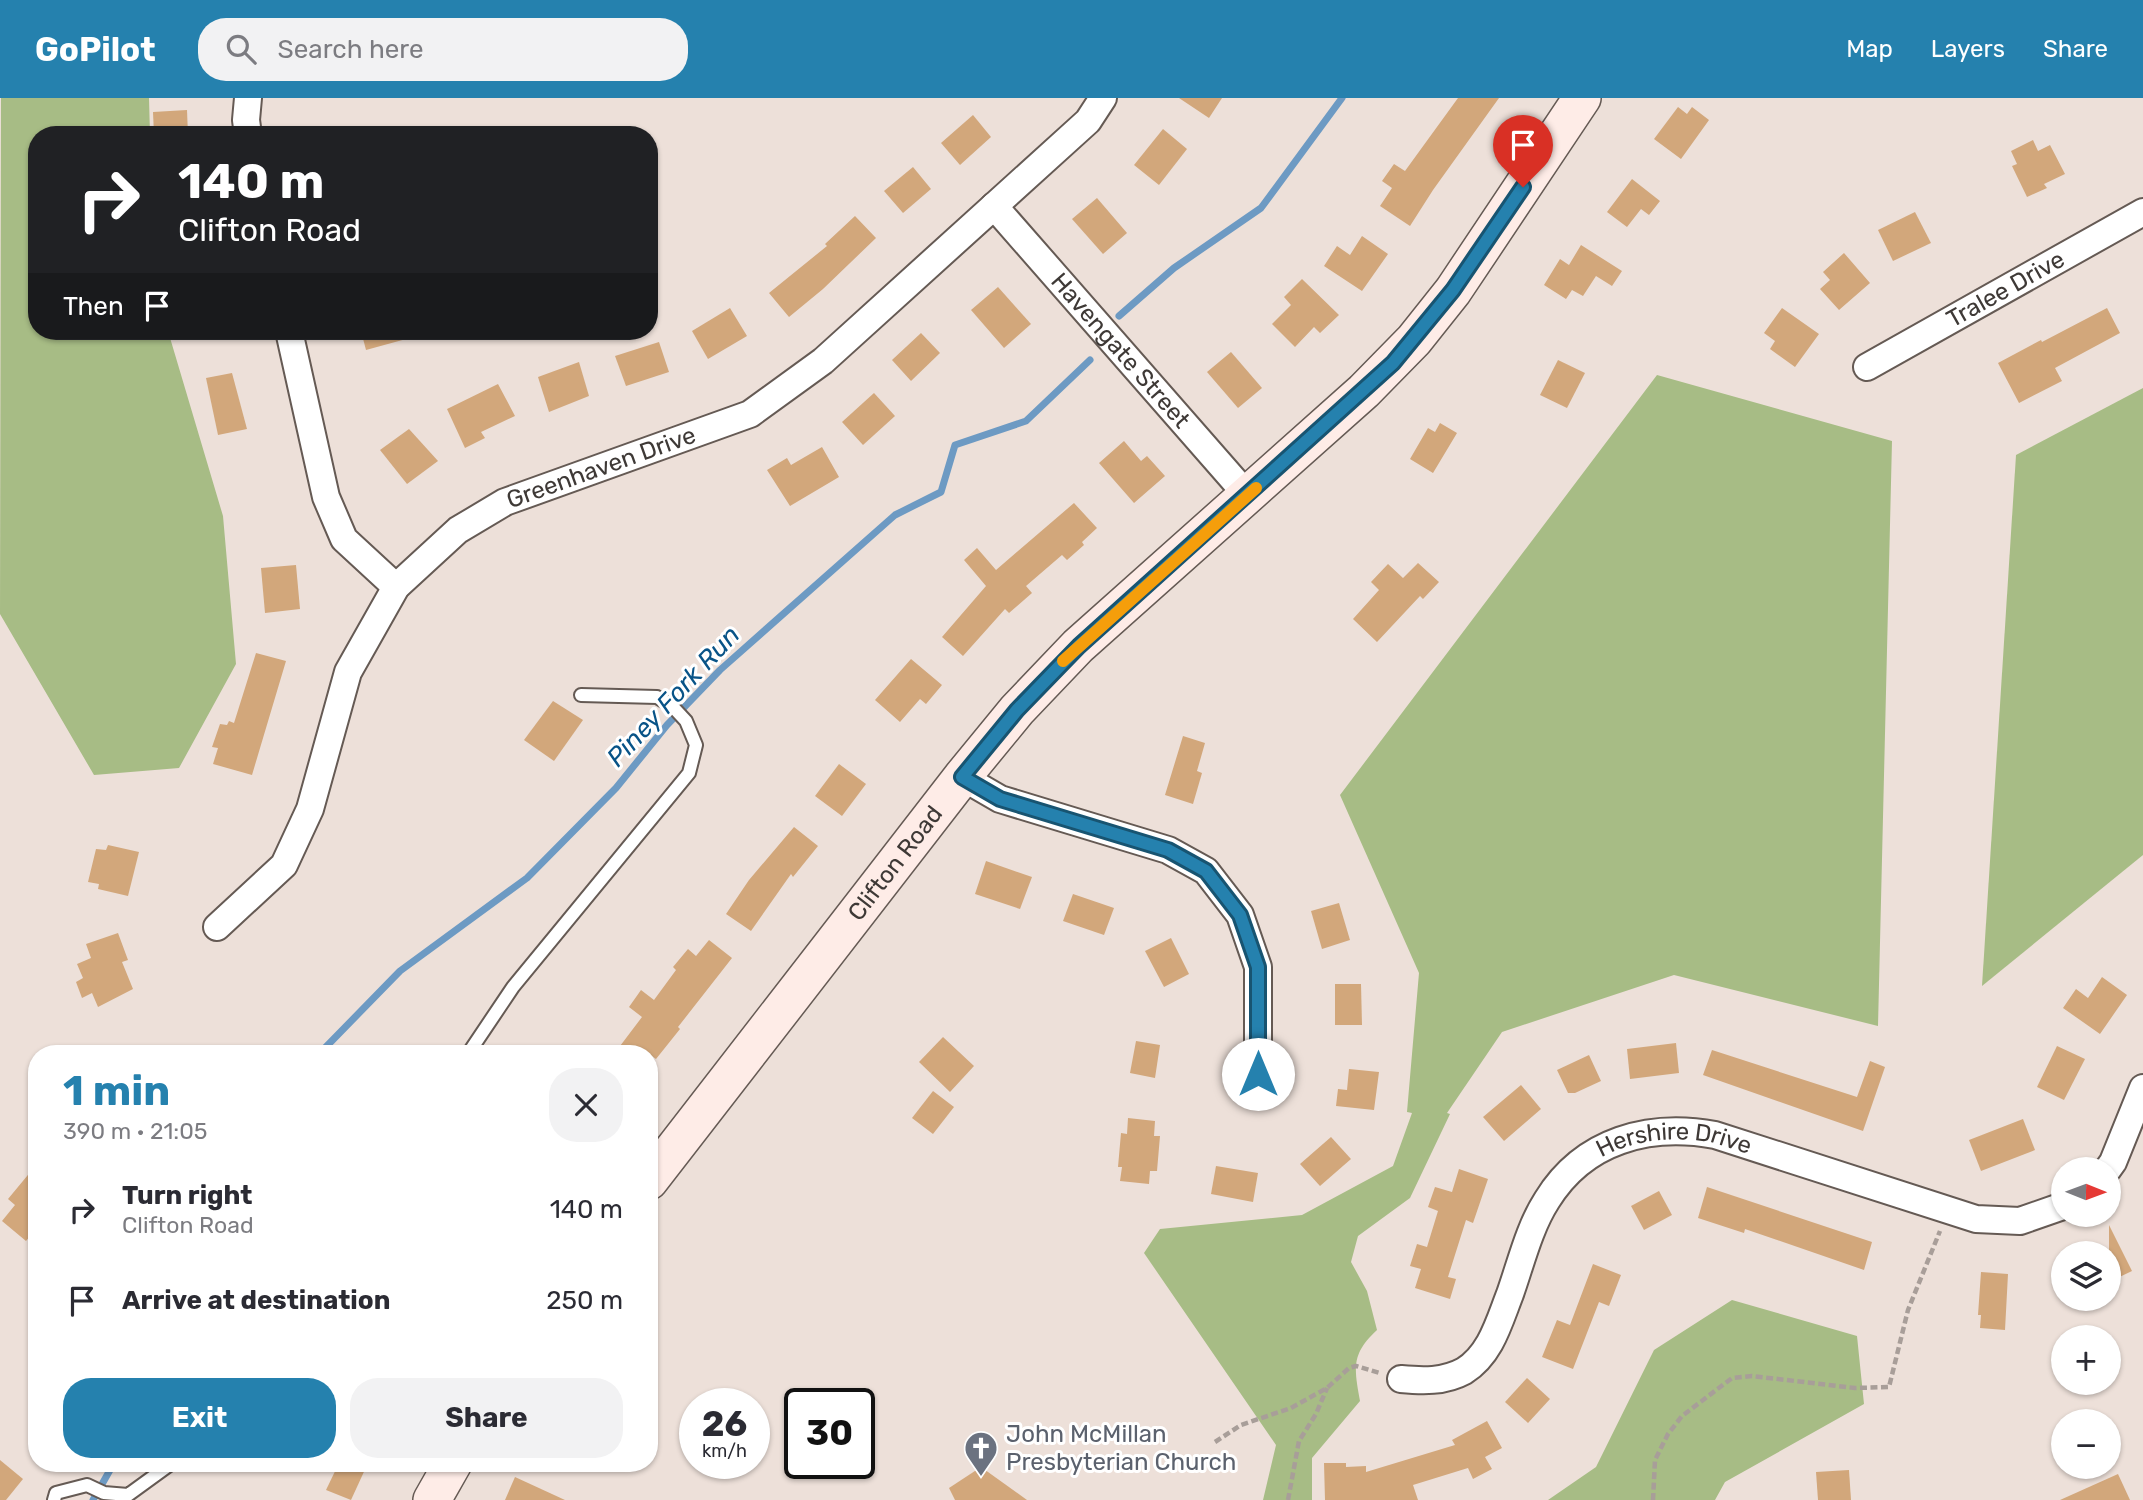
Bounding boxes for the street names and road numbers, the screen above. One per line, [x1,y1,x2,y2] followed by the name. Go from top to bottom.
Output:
[1942,245,2069,333] street label: Tralee Drive
[1045,267,1196,434] street label: Havengate Street
[503,421,700,514] street label: Greenhaven Drive
[842,800,948,926] street label: Clifton Road
[1592,1117,1755,1163] street label: Hershire Drive

